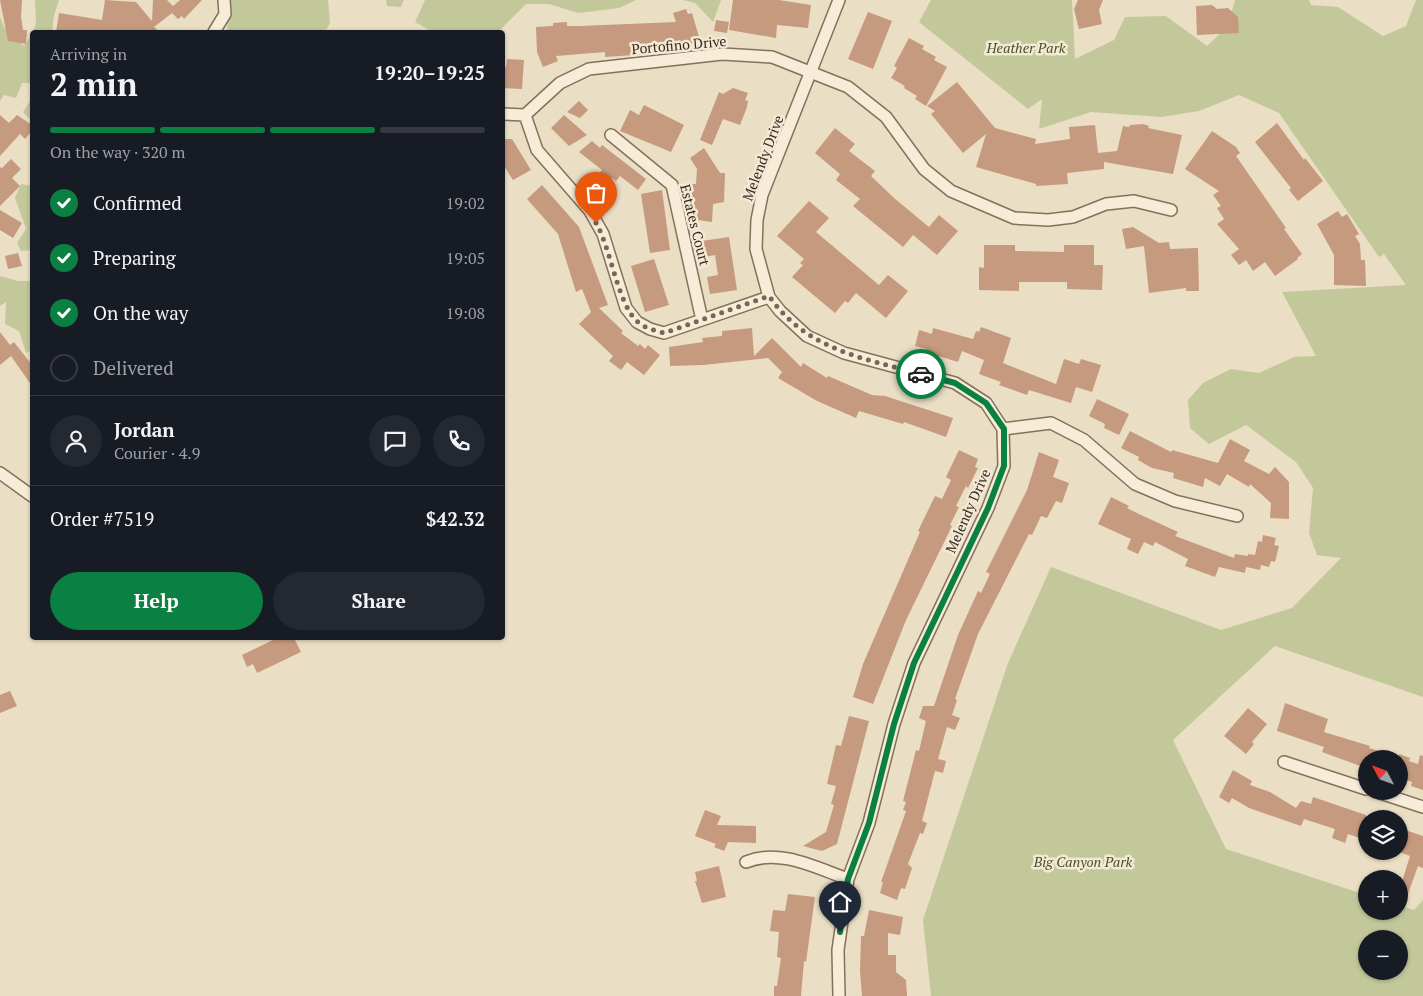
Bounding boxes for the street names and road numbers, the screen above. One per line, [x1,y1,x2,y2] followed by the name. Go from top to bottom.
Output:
[631,31,727,58] street label: Portofino Drive
[737,112,788,203] street label: Melendy Drive
[676,182,715,268] street label: Estates Court
[940,466,995,556] street label: Melendy Drive

